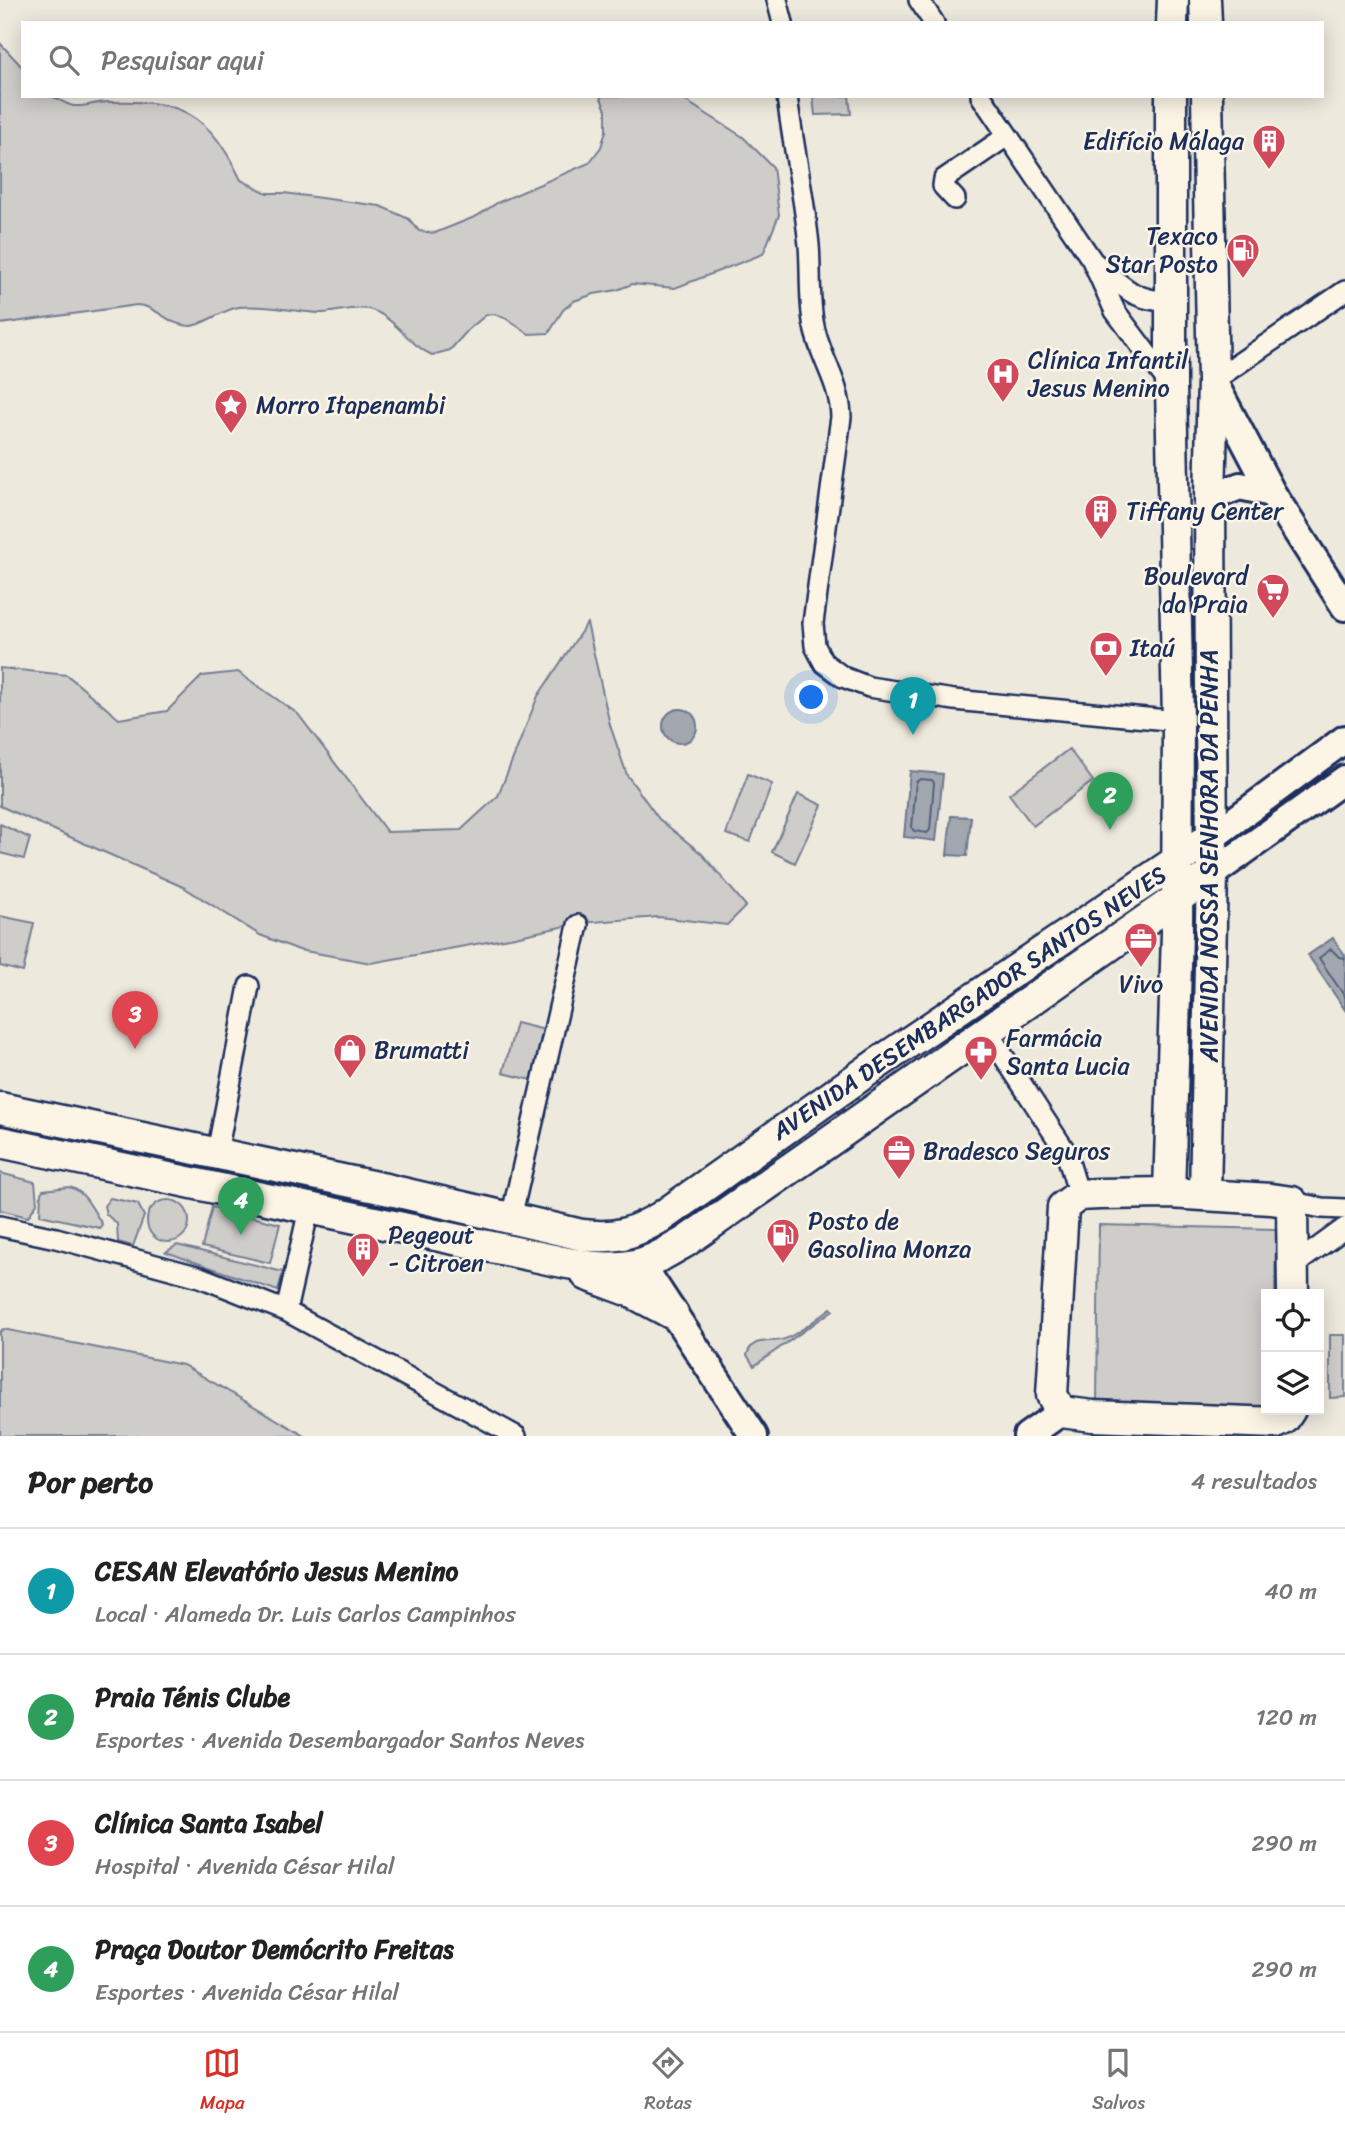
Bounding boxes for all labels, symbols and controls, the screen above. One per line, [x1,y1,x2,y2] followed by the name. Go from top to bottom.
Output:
[21,21,1324,98] search box
[101,37,264,83] text: Pesquisar aqui
[45,41,83,79] icon: search
[1083,120,1245,162] place label: Edifício Málaga
[1250,122,1288,171] building icon: Edifício Málaga
[1106,215,1218,285] place label: Texaco Star Posto
[1224,231,1262,280] fuel station icon: Texaco Star Posto
[1027,339,1189,409] place label: Clínica Infantil Jesus Menino
[984,355,1022,404] hospital icon: Clínica Infantil Jesus Menino
[256,384,446,426] place label: Morro Itapenambi
[212,386,250,435] place icon: Morro Itapenambi
[1126,490,1285,532] place label: Tiffany Center
[1082,492,1120,541] building icon: Tiffany Center
[1144,555,1250,625] place label: Boulevard da Praia
[1254,571,1292,620] supermarket icon: Boulevard da Praia
[1129,627,1175,669] place label: Itaú
[1087,629,1125,678] bank icon: Itaú
[1188,650,1230,1063] street label: AVENIDA NOSSA SENHORA DA PENHA
[890,677,936,735] pin: 1
[794,680,828,714] your location
[1087,772,1133,830] pin: 2
[762,854,1175,1152] street label: AVENIDA DESEMBARGADOR SANTOS NEVES
[1122,920,1160,969] office icon: Vivo
[1119,963,1163,1005] place label: Vivo
[112,991,158,1049] pin: 3
[1006,1017,1130,1087] place label: Farmácia Santa Lucia
[374,1029,469,1071] place label: Brumatti
[331,1031,369,1080] shop icon: Brumatti
[962,1033,1000,1082] pharmacy icon: Farmácia Santa Lucia
[923,1130,1111,1172] place label: Bradesco Seguros
[880,1132,918,1181] office icon: Bradesco Seguros
[218,1177,264,1235] pin: 4
[808,1200,971,1270] place label: Posto de Gasolina Monza
[388,1214,484,1284] place label: Pegeout - Citroen
[764,1216,802,1265] fuel station icon: Posto de Gasolina Monza
[344,1230,382,1279] building icon: Pegeout - Citroen
[1261,1289,1324,1415] map controls
[1261,1289,1324,1352] button: locate
[1261,1352,1324,1415] button: layers
[28,1455,153,1509] text: Por perto
[1191,1461,1317,1502] text: 4 resultados
[95,1548,458,1594] text: CESAN Elevatório Jesus Menino
[46,1571,56,1612] text: 1
[1264,1571,1317,1612] text: 40 m
[95,1594,516,1635] text: Local · Alameda Dr. Luis Carlos Campinhos
[95,1674,290,1720] text: Praia Ténis Clube
[44,1697,58,1738] text: 2
[1256,1697,1317,1738] text: 120 m
[95,1720,584,1761] text: Esportes · Avenida Desembargador Santos Neves
[95,1800,323,1846] text: Clínica Santa Isabel
[45,1823,57,1864] text: 3
[1251,1823,1317,1864] text: 290 m
[95,1846,395,1887] text: Hospital · Avenida César Hilal
[95,1926,454,1972] text: Praça Doutor Demócrito Freitas
[44,1949,58,1990] text: 4
[1251,1949,1317,1990] text: 290 m
[95,1972,399,2013] text: Esportes · Avenida César Hilal
[200,2044,245,2119] tab: Mapa
[644,2044,692,2119] tab: Rotas
[1092,2044,1145,2119] tab: Salvos

